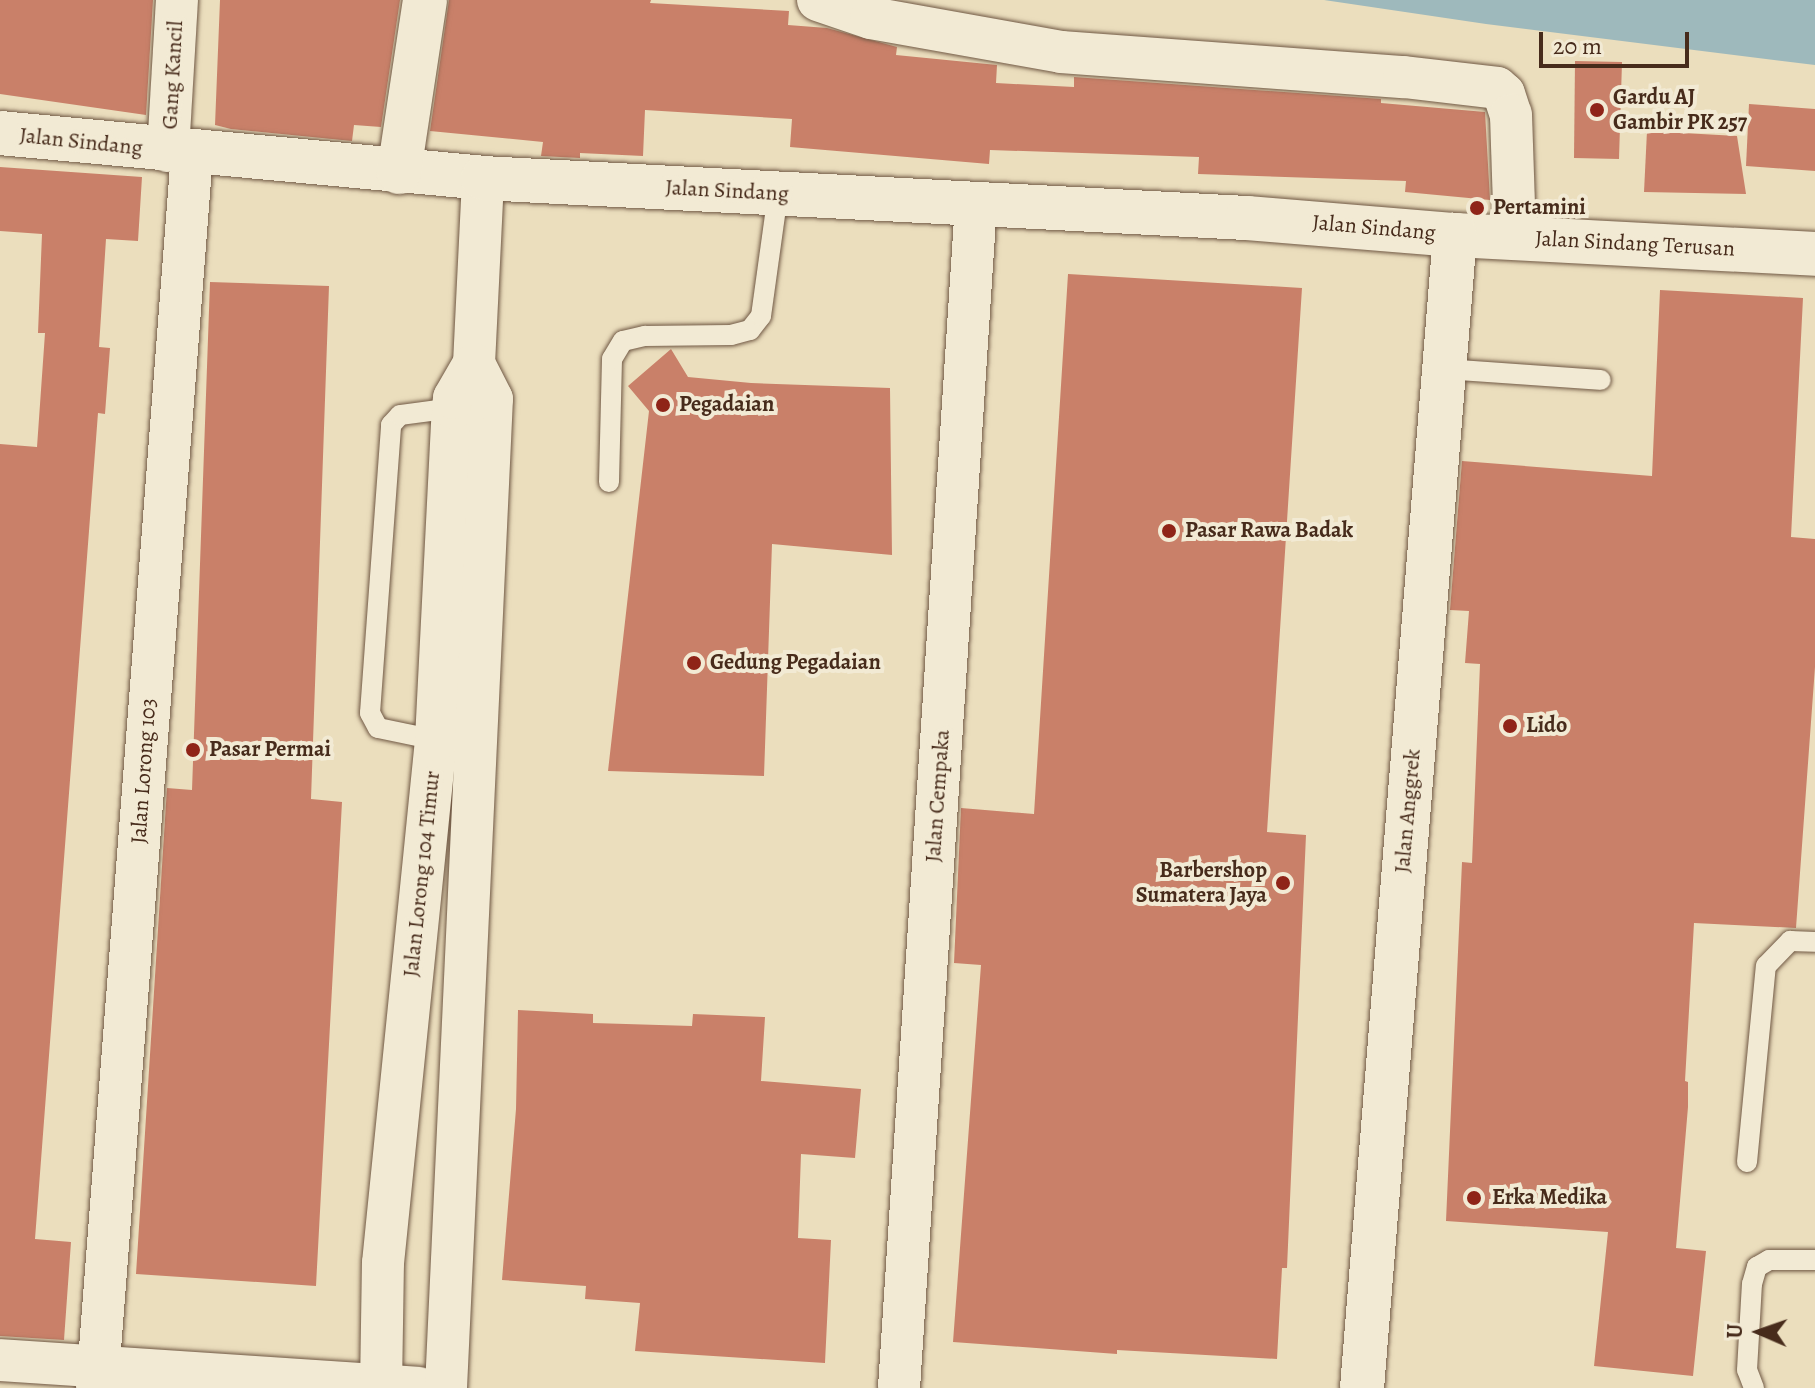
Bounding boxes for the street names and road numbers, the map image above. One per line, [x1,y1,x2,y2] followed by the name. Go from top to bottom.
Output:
[157,20,189,130] street label: Gang Kancil
[18,122,144,162] street label: Jalan Sindang
[665,175,789,207] street label: Jalan Sindang
[1311,209,1437,247] street label: Jalan Sindang
[1534,226,1736,262] street label: Jalan Sindang Terusan
[126,697,162,845] street label: Jalan Lorong 103
[920,729,956,863] street label: Jalan Cempaka
[1389,748,1427,874] street label: Jalan Anggrek
[398,770,446,978] street label: Jalan Lorong 104 Timur

